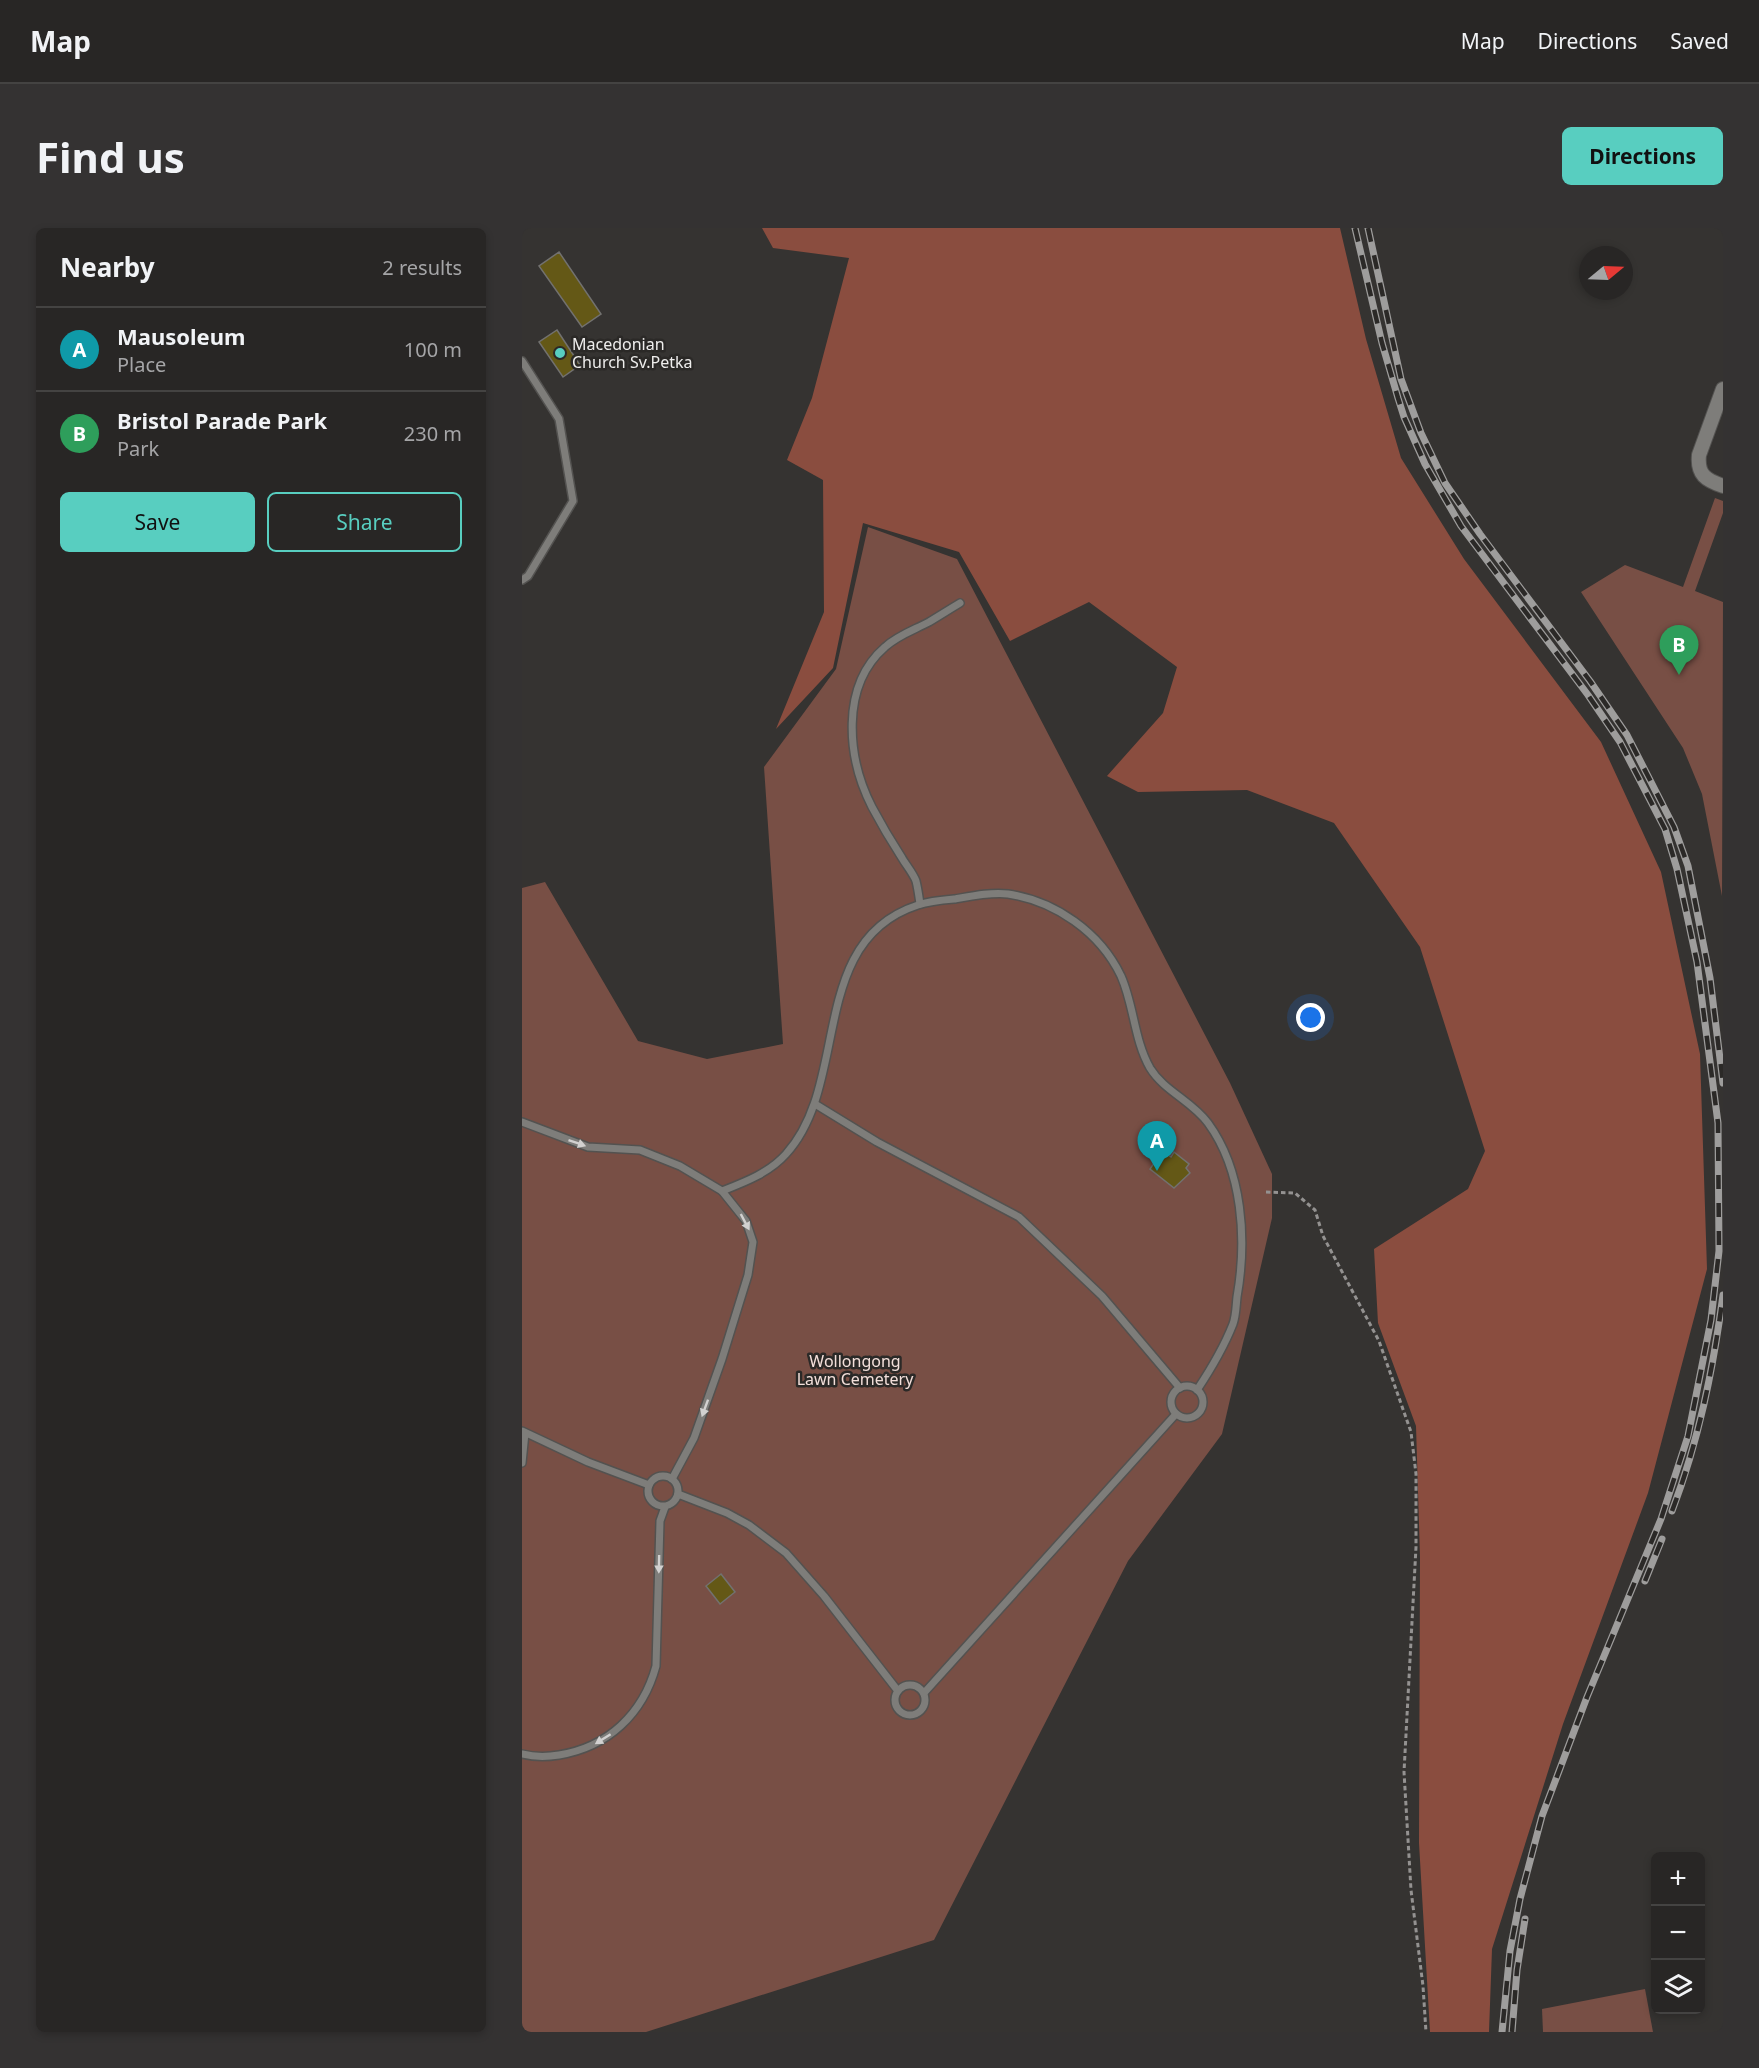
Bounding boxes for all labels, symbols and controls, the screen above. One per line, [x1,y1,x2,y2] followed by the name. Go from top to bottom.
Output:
[30,22,91,60] text: Map
[1461,27,1505,55] text: Map
[1538,27,1637,55] text: Directions
[1670,27,1729,55] text: Saved
[1562,127,1723,185] button: Directions
[36,128,185,185] text: Find us
[1579,246,1633,300] north arrow
[60,249,155,285] text: Nearby
[382,254,462,281] text: 2 results
[117,321,245,351] text: Mausoleum
[572,333,692,373] place label: Macedonian Church Sv.Petka
[73,336,86,363] text: A
[404,336,462,363] text: 100 m
[553,346,567,360] marker: Macedonian Church Sv.Petka
[117,351,166,378] text: Place
[117,405,327,435] text: Bristol Parade Park
[73,420,86,447] text: B
[404,420,462,447] text: 230 m
[117,435,159,462] text: Park
[60,492,255,552] button: Save
[267,492,462,552] button: Share
[1660,626,1698,675] pin: B
[1296,1003,1325,1032] your location
[1138,1122,1176,1171] pin: A
[568,1139,586,1149] one-way arrow
[740,1214,749,1231] one-way arrow
[797,1350,914,1390] park label: Wollongong Lawn Cemetery
[699,1399,709,1417] one-way arrow
[655,1555,664,1574] one-way arrow
[595,1734,611,1745] one-way arrow
[1651,1852,1705,2014] map controls
[1651,1852,1705,1906] button: +
[1651,1906,1705,1960] button: −
[1651,1960,1705,2014] button: layers

